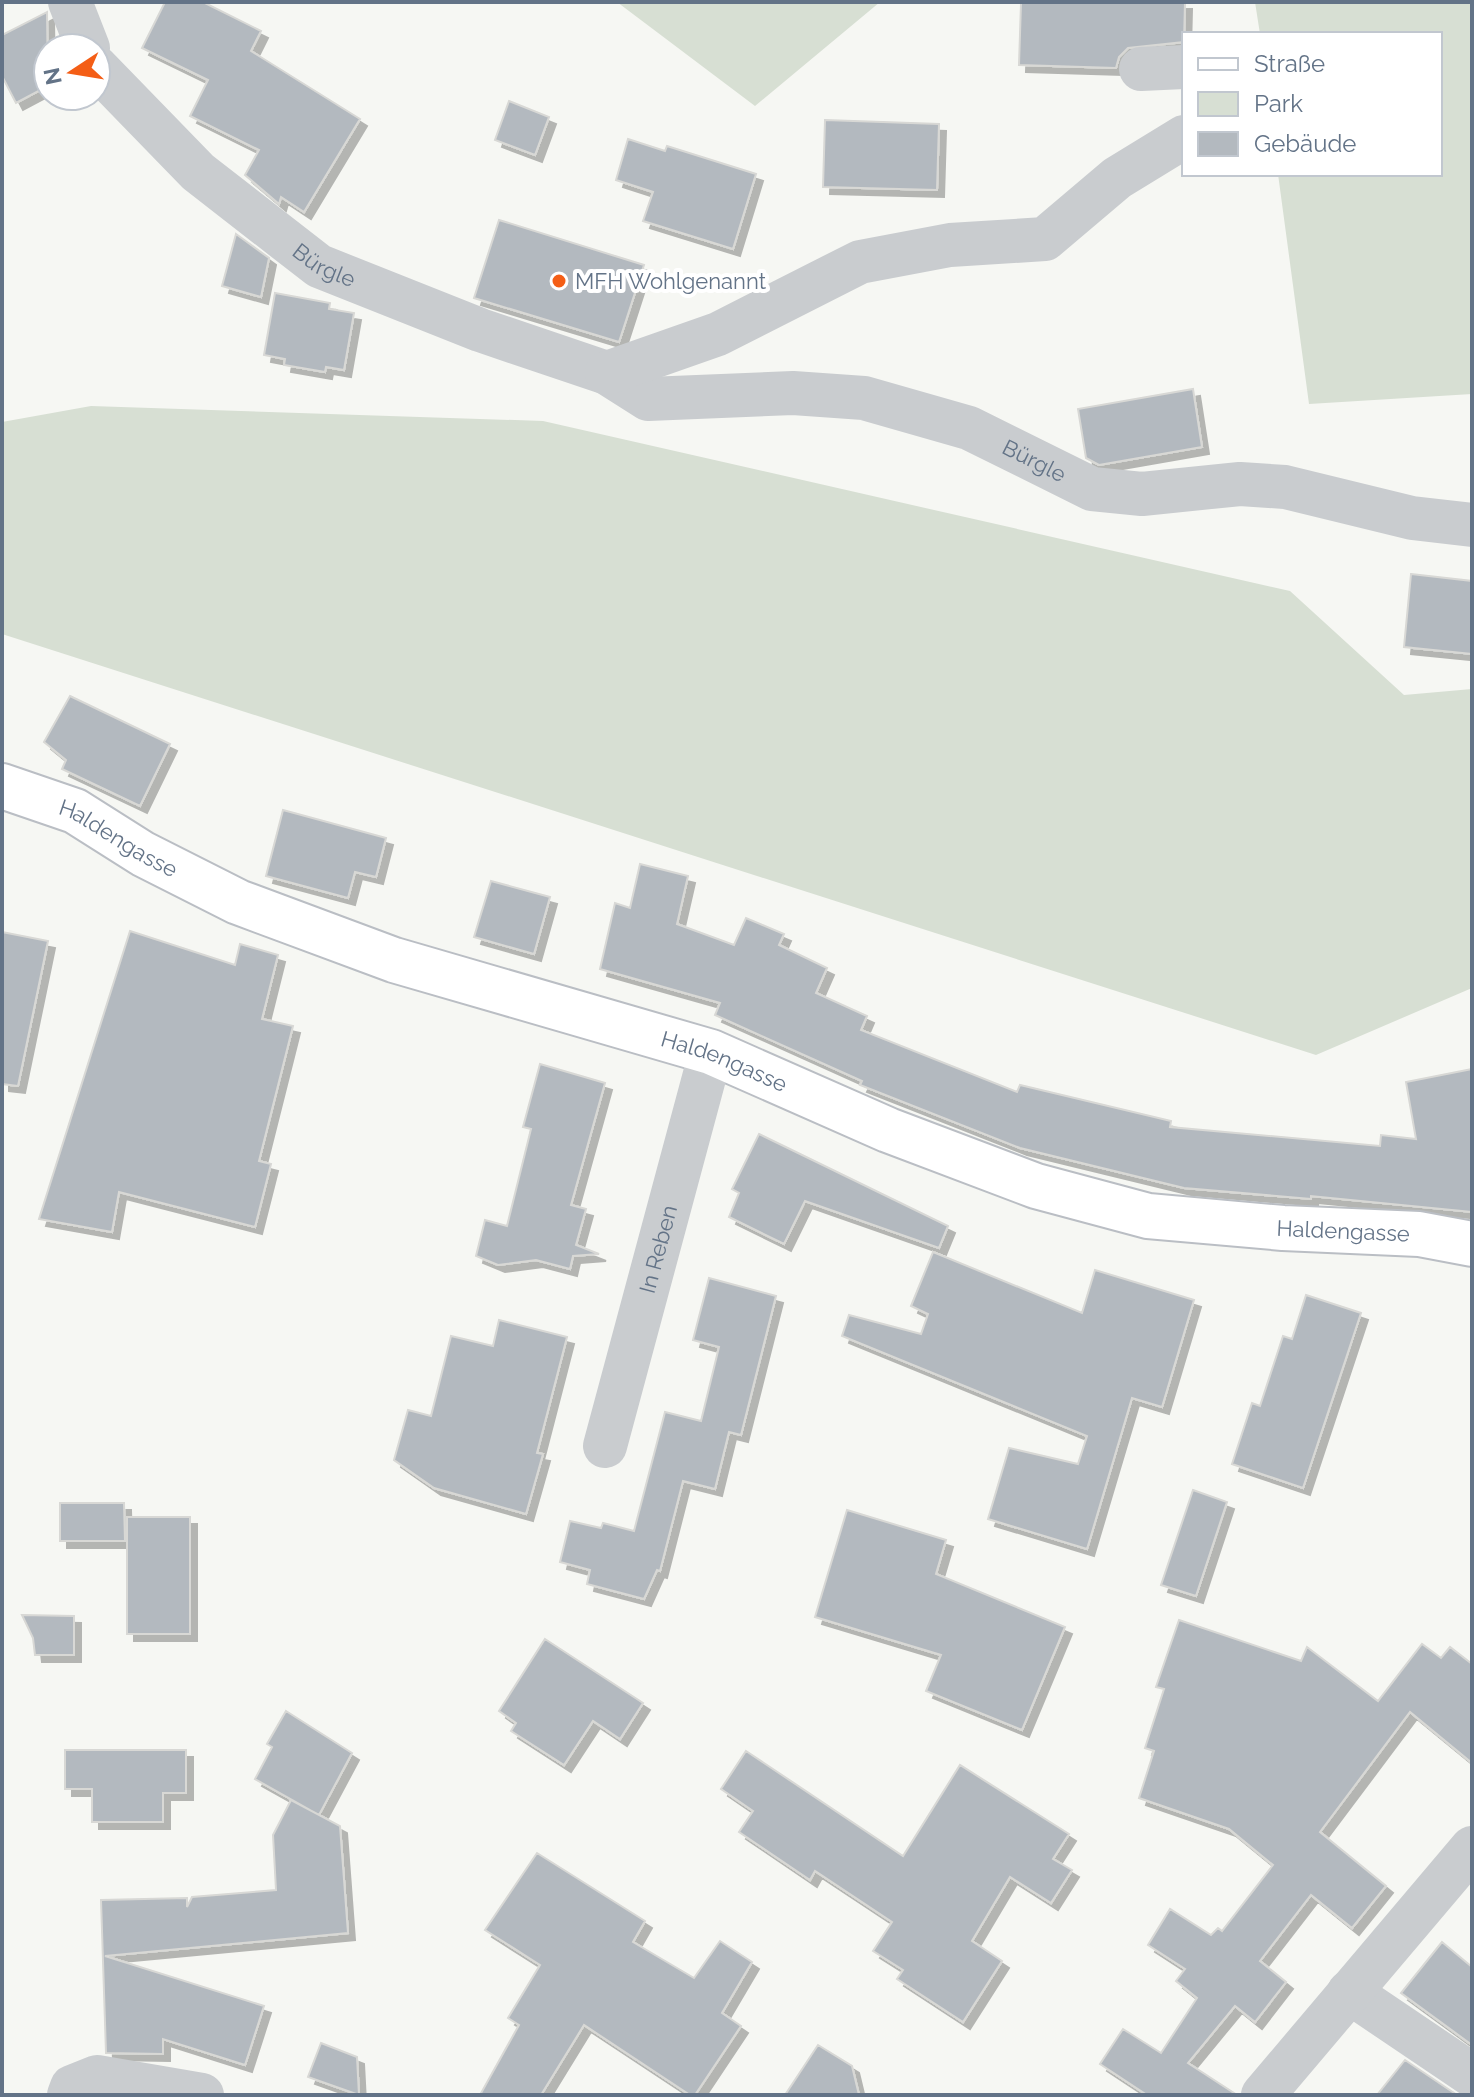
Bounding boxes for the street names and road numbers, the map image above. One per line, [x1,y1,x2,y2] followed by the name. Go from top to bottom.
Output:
[288,238,359,292] street label: Bürgle
[998,434,1071,487] street label: Bürgle
[56,794,182,882] street label: Haldengasse
[658,1025,791,1097] street label: Haldengasse
[634,1202,682,1296] street label: In Reben
[1276,1215,1411,1247] street label: Haldengasse

